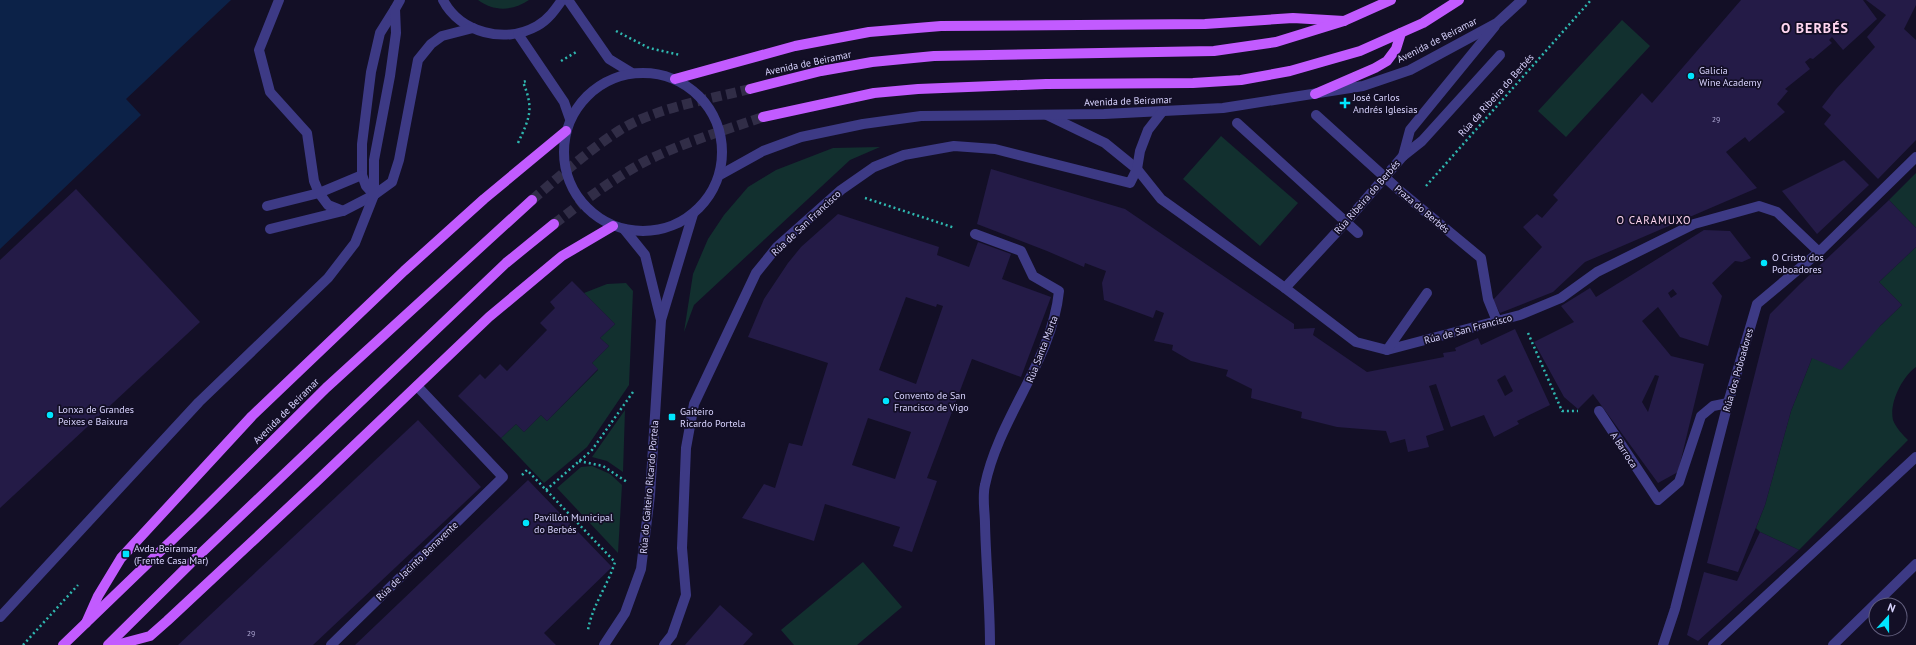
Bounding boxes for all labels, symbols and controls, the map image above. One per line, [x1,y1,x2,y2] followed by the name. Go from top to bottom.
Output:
[1395,14,1480,66] street label: Avenida de Beiramar
[1781,19,1849,37] district label: O BERBÉS
[764,47,853,79] street label: Avenida de Beiramar
[1455,51,1537,139] street label: Rúa da Ribeira do Berbés
[1699,64,1762,89] place label: Galicia Wine Academy
[1686,71,1696,81] marker: Galicia Wine Academy
[1352,91,1417,116] place label: José Carlos Andrés Iglesias
[1084,93,1173,109] street label: Avenida de Beiramar
[1340,98,1350,108] marker: José Carlos Andrés Iglesias
[1712,114,1720,124] house number: 29
[1331,157,1403,237] street label: Rúa Ribeira do Berbés
[1392,182,1452,236] street label: Praza do Berbés
[768,187,844,259] street label: Rúa de San Francisco
[1616,213,1692,227] district label: O CARAMUXO
[1772,251,1824,276] place label: O Cristo dos Poboadores
[1759,258,1769,268] marker: O Cristo dos Poboadores
[1423,311,1513,347] street label: Rúa de San Francisco
[1023,314,1061,384] street label: Rúa Santa Marta
[1720,327,1756,413] street label: Rúa dos Poboadores
[250,375,322,447] street label: Avenida de Beiramar
[894,389,969,414] place label: Convento de San Francisco de Vigo
[881,396,891,406] marker: Convento de San Francisco de Vigo
[58,403,134,428] place label: Lonxa de Grandes Peixes e Baixura
[680,405,745,430] place label: Gaiteiro Ricardo Portela
[45,410,55,420] marker: Lonxa de Grandes Peixes e Baixura
[667,412,677,422] marker: Gaiteiro Ricardo Portela
[637,420,661,554] street label: Rúa do Gaiteiro Ricardo Portela
[1608,429,1641,471] street label: A Barroca
[534,511,613,536] place label: Pavillón Municipal do Berbés
[521,518,531,528] marker: Pavillón Municipal do Berbés
[373,519,461,603] street label: Rúa de Jacinto Benavente
[134,542,209,567] place label: Avda. Beiramar (Frente Casa Mar)
[121,549,131,559] marker: Avda. Beiramar (Frente Casa Mar)
[1868,597,1908,637] north arrow
[1886,600,1897,615] text: N
[247,628,255,638] house number: 29

